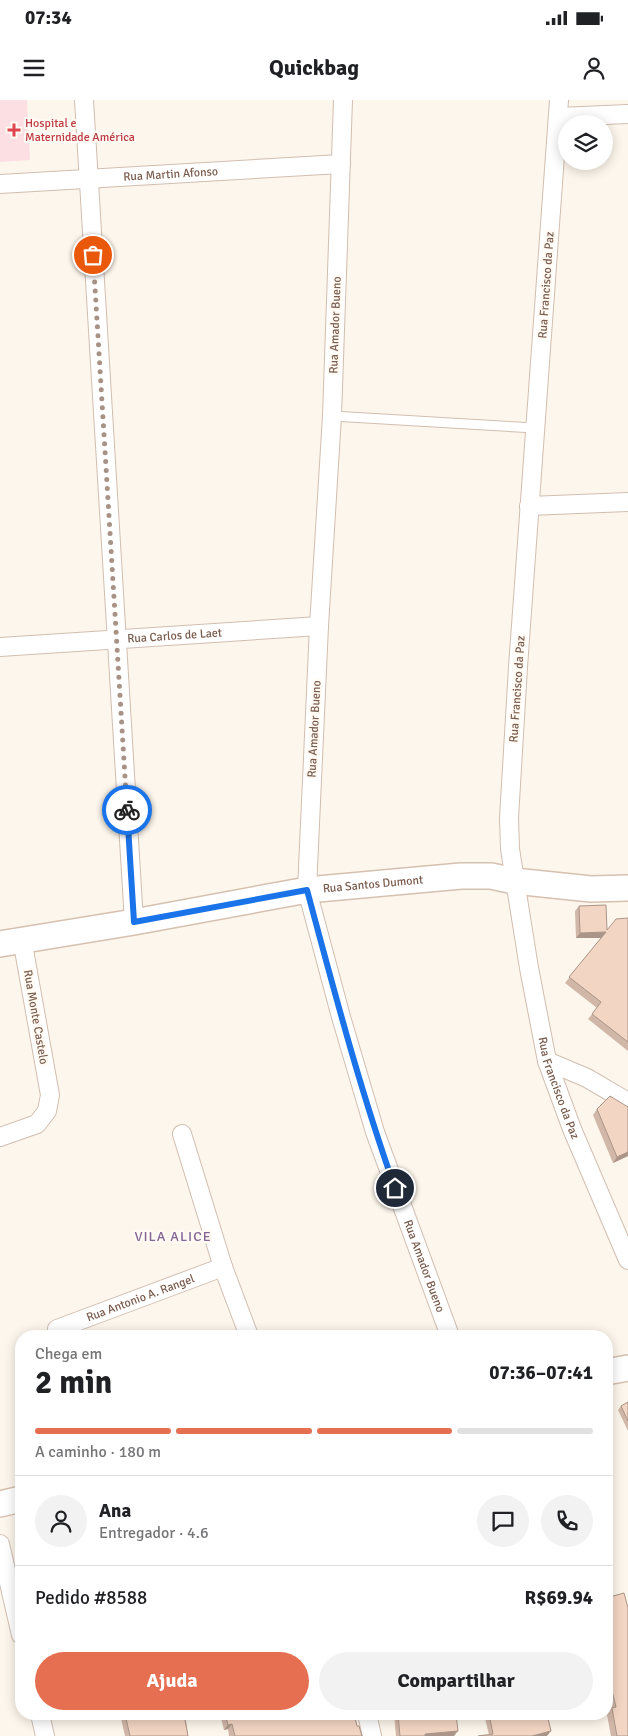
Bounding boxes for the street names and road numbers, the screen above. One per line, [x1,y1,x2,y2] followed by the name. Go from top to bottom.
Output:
[123,164,219,185] street label: Rua Martin Afonso
[535,231,558,339] street label: Rua Francisco da Paz
[326,276,345,374] street label: Rua Amador Bueno
[127,625,223,647] street label: Rua Carlos de Laet
[506,635,529,743] street label: Rua Francisco da Paz
[304,680,325,778] street label: Rua Amador Bueno
[322,872,424,897] street label: Rua Santos Dumont
[20,969,51,1066] street label: Rua Monte Castelo
[534,1036,582,1141] street label: Rua Francisco da Paz
[400,1218,448,1315] street label: Rua Amador Bueno
[84,1271,197,1325] street label: Rua Antonio A. Rangel

